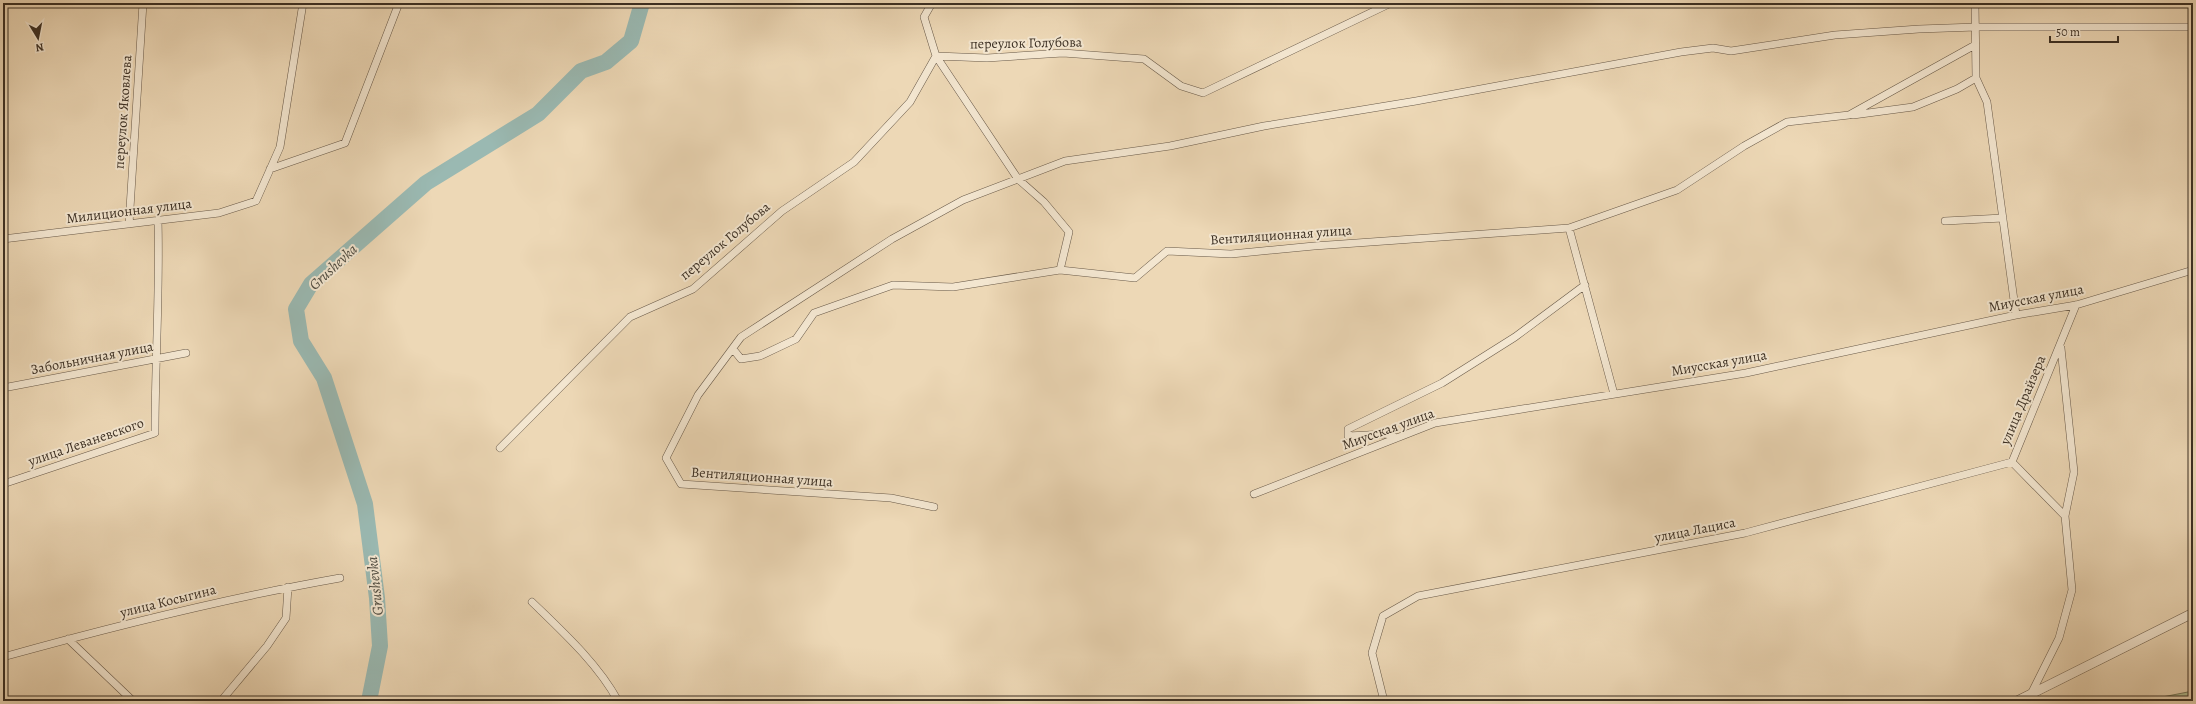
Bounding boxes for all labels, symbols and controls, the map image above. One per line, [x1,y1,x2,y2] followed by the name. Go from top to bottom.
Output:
[18,18,58,58] north arrow
[2050,18,2118,44] scale bar
[2056,24,2080,40] text: 50 m
[970,33,1083,53] street label: переулок Голубова
[34,39,45,55] text: N
[110,54,136,170] street label: переулок Яковлева
[65,194,193,228] street label: Милиционная улица
[676,197,775,284] street label: переулок Голубова
[1210,221,1353,249] street label: Вентиляционная улица
[305,239,362,295] water label: Grushevka
[1987,279,2086,317] street label: Миусская улица
[29,337,155,379] street label: Забольничная улица
[1670,345,1769,381] street label: Миусская улица
[1995,352,2051,449] street label: улица Драйзера
[1339,403,1437,454] street label: Миусская улица
[25,413,146,471] street label: улица Леваневского
[691,463,834,491] street label: Вентиляционная улица
[1652,513,1738,547] street label: улица Лациса
[362,555,388,617] water label: Grushevka
[117,580,218,622] street label: улица Косыгина

